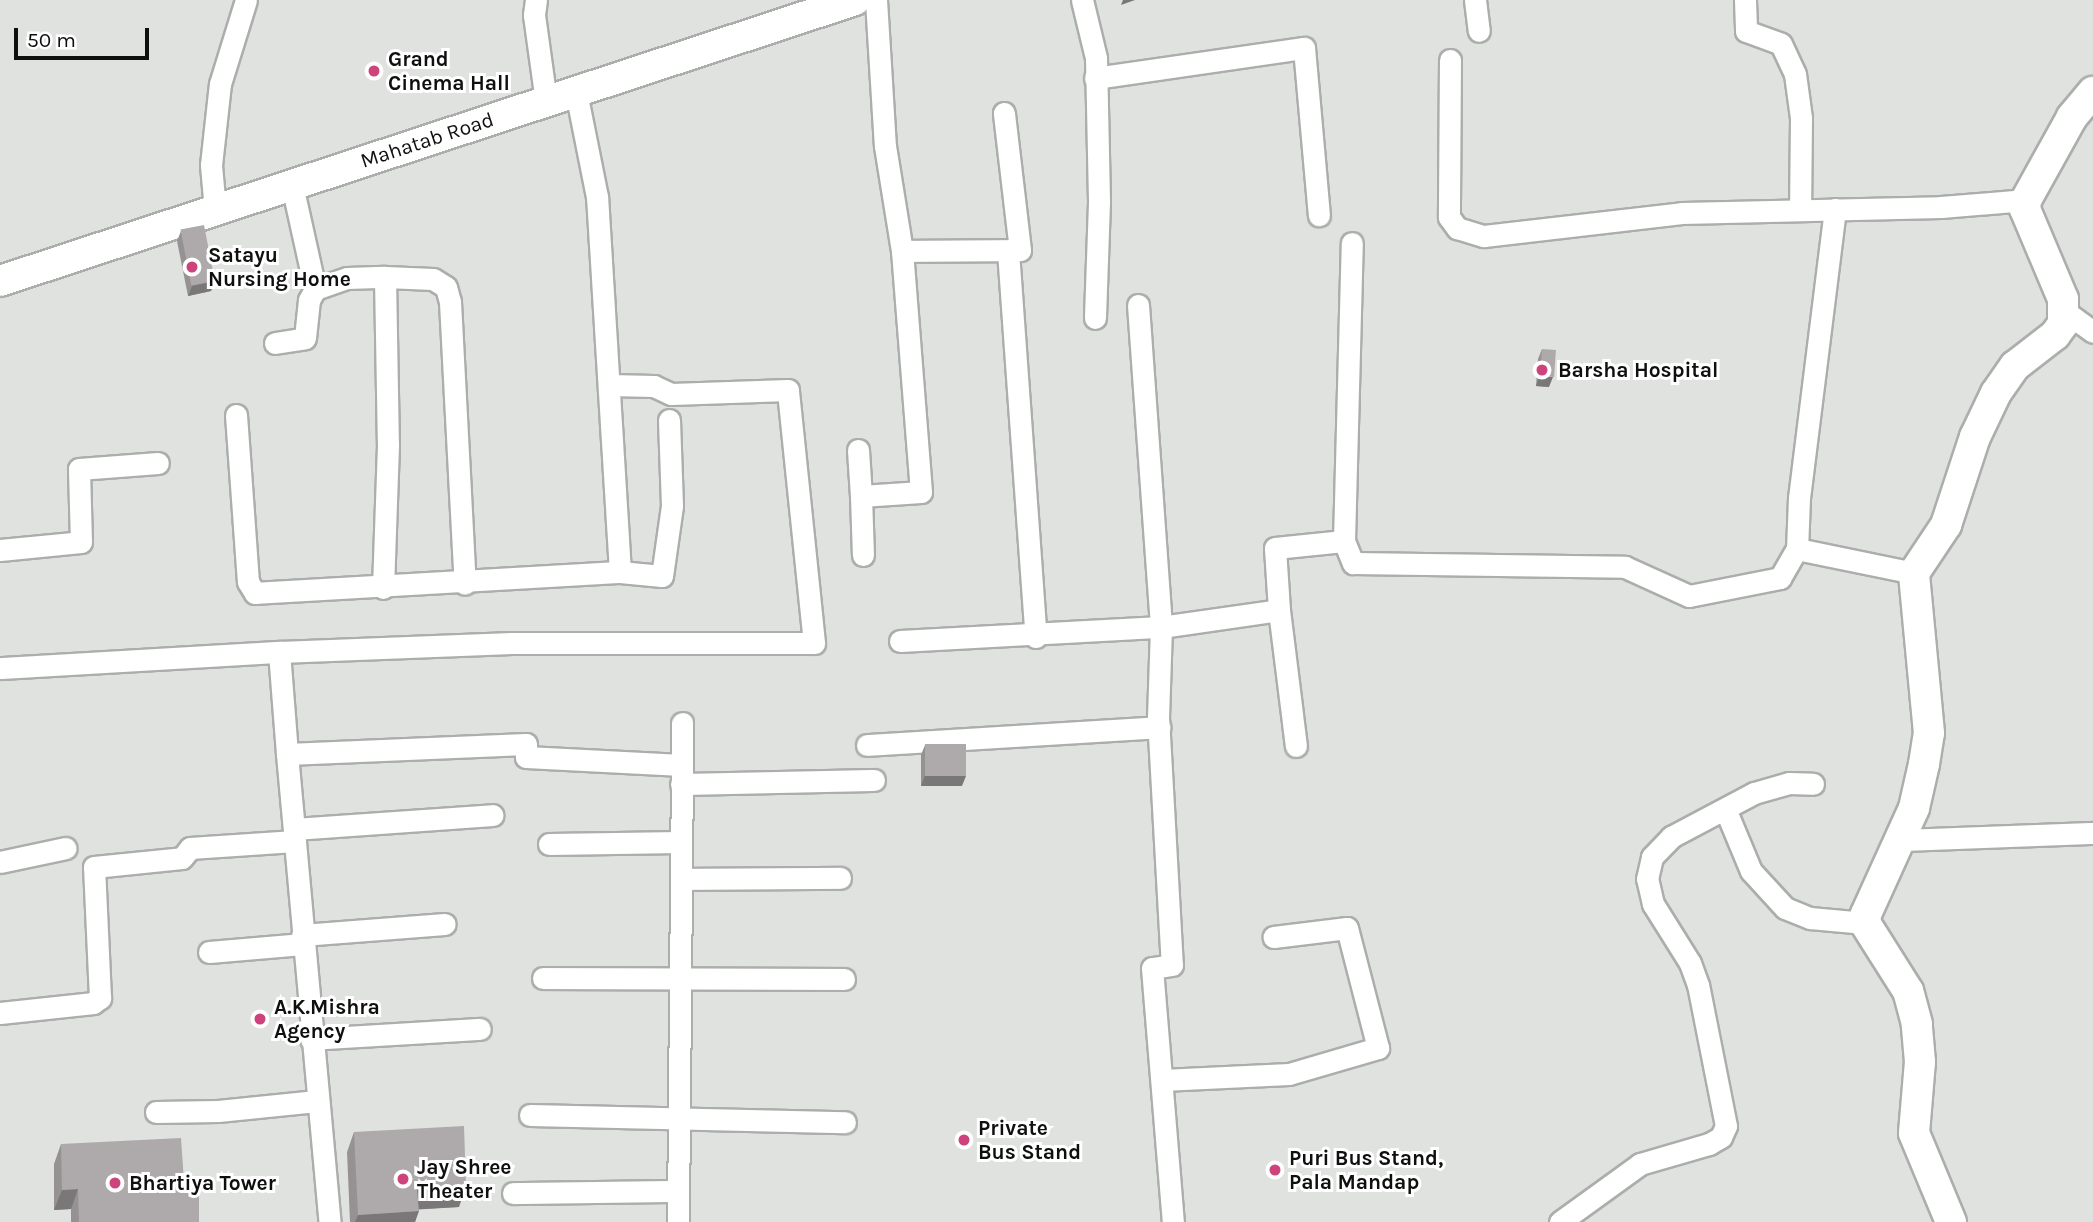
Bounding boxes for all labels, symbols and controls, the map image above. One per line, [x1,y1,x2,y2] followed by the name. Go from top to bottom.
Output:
[18,14,152,58] scale bar
[27,28,76,52] text: 50 m
[388,46,510,96] place label: Grand Cinema Hall
[366,63,382,79] marker: Grand Cinema Hall
[357,107,497,173] street label: Mahatab Road
[208,242,351,292] place label: Satayu Nursing Home
[182,257,202,277] marker: Satayu Nursing Home
[1558,357,1718,383] place label: Barsha Hospital
[1532,360,1552,380] marker: Barsha Hospital
[274,994,380,1044] place label: A.K.Mishra Agency
[252,1011,268,1027] marker: A.K.Mishra Agency
[978,1115,1081,1165] place label: Private Bus Stand
[956,1132,972,1148] marker: Private Bus Stand
[1289,1145,1443,1195] place label: Puri Bus Stand, Pala Mandap
[417,1154,511,1204] place label: Jay Shree Theater
[1267,1162,1283,1178] marker: Puri Bus Stand, Pala Mandap
[129,1170,276,1196] place label: Bhartiya Tower
[395,1171,411,1187] marker: Jay Shree Theater
[107,1175,123,1191] marker: Bhartiya Tower

